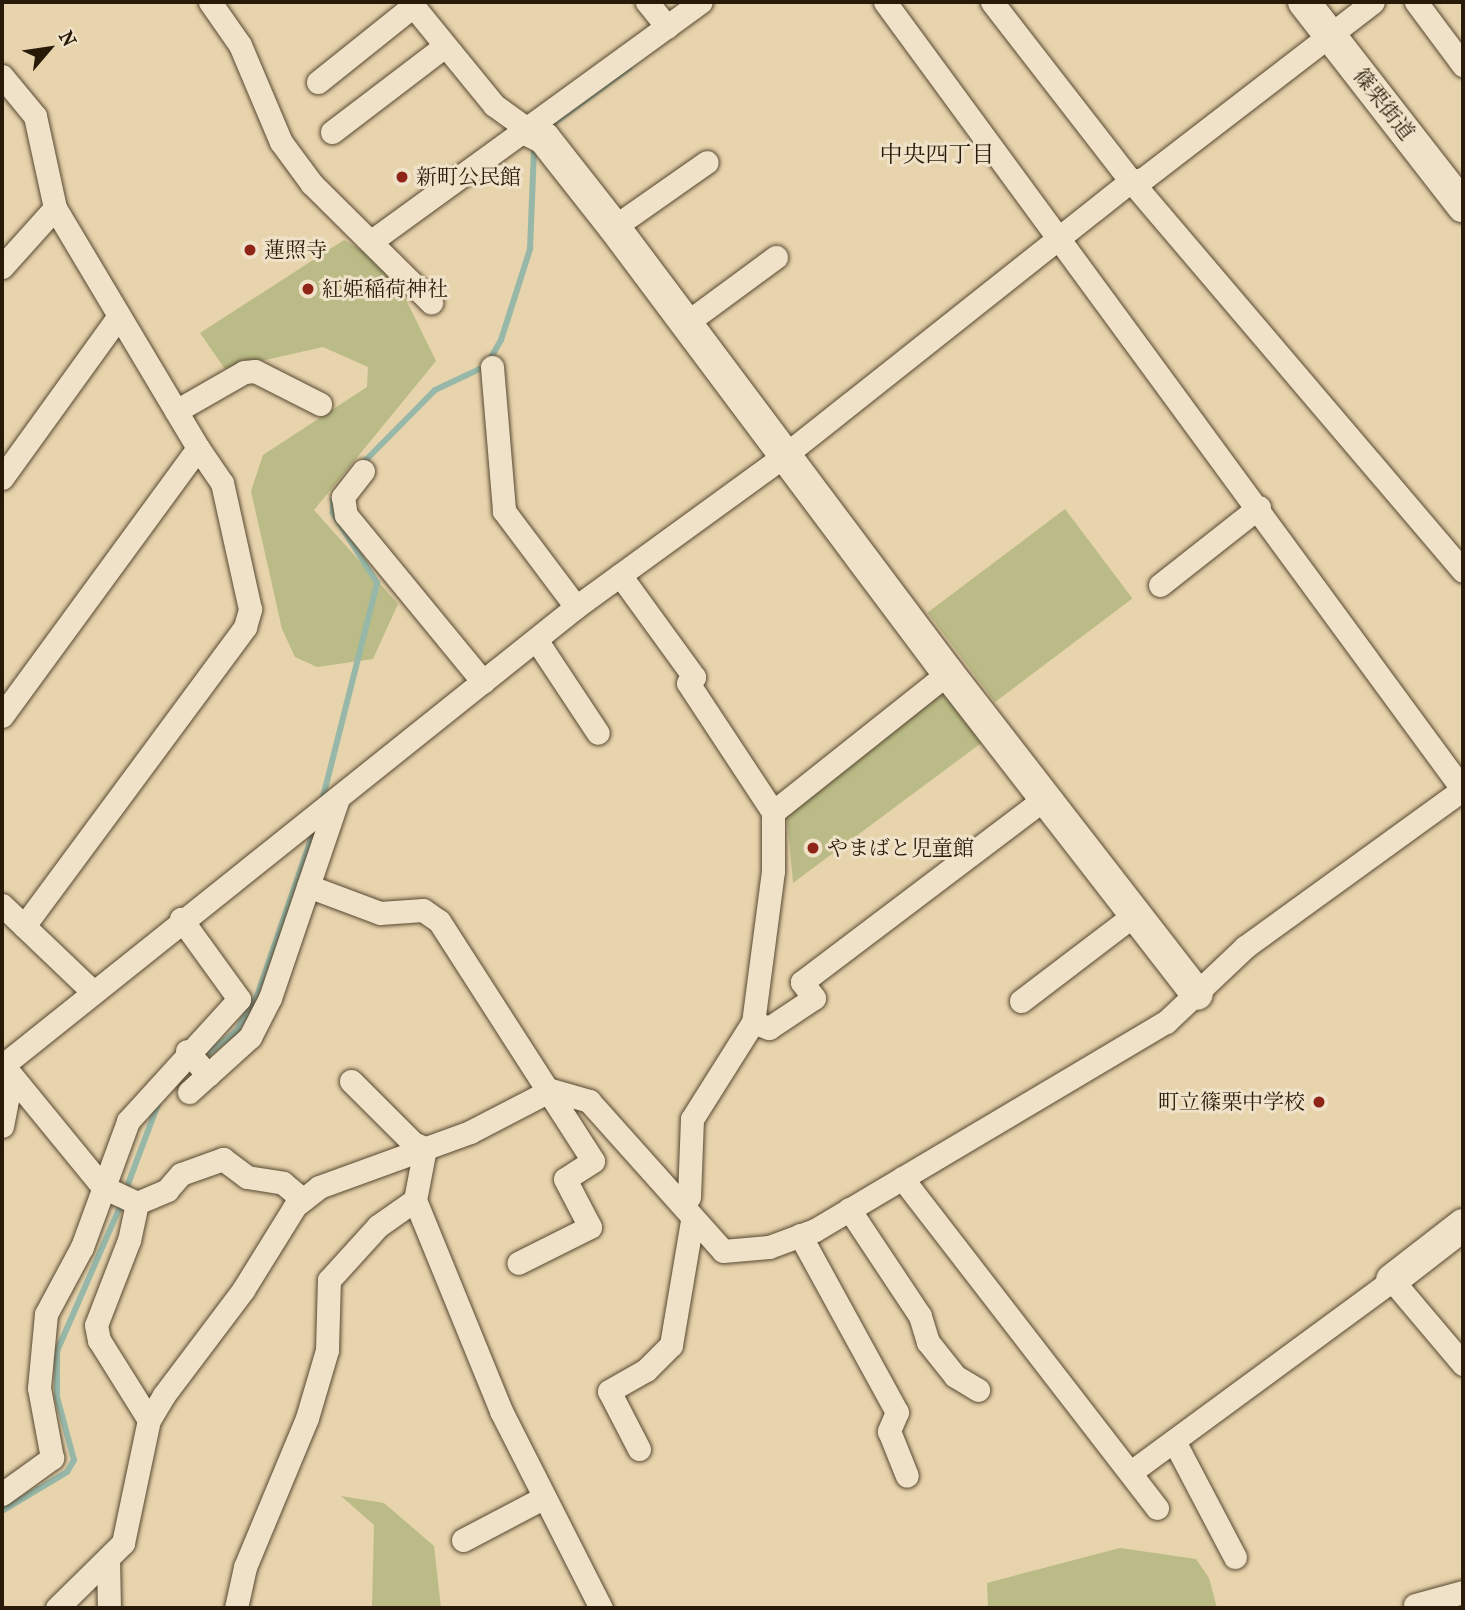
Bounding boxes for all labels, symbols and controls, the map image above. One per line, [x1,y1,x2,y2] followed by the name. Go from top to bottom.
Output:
[14,14,84,84] north arrow
[54,27,80,50] text: N
[1348,63,1420,145] street label: 篠栗街道
[880,141,994,169] district label: 中央四丁目
[416,164,521,190] place label: 新町公民館
[394,169,410,185] marker: 新町公民館
[264,237,327,263] place label: 蓮照寺
[242,242,258,258] marker: 蓮照寺
[322,276,448,302] place label: 紅姫稲荷神社
[300,281,316,297] marker: 紅姫稲荷神社
[827,835,974,861] place label: やまばと児童館
[805,840,821,856] marker: やまばと児童館
[1158,1089,1305,1115] place label: 町立篠栗中学校
[1311,1094,1327,1110] marker: 町立篠栗中学校

